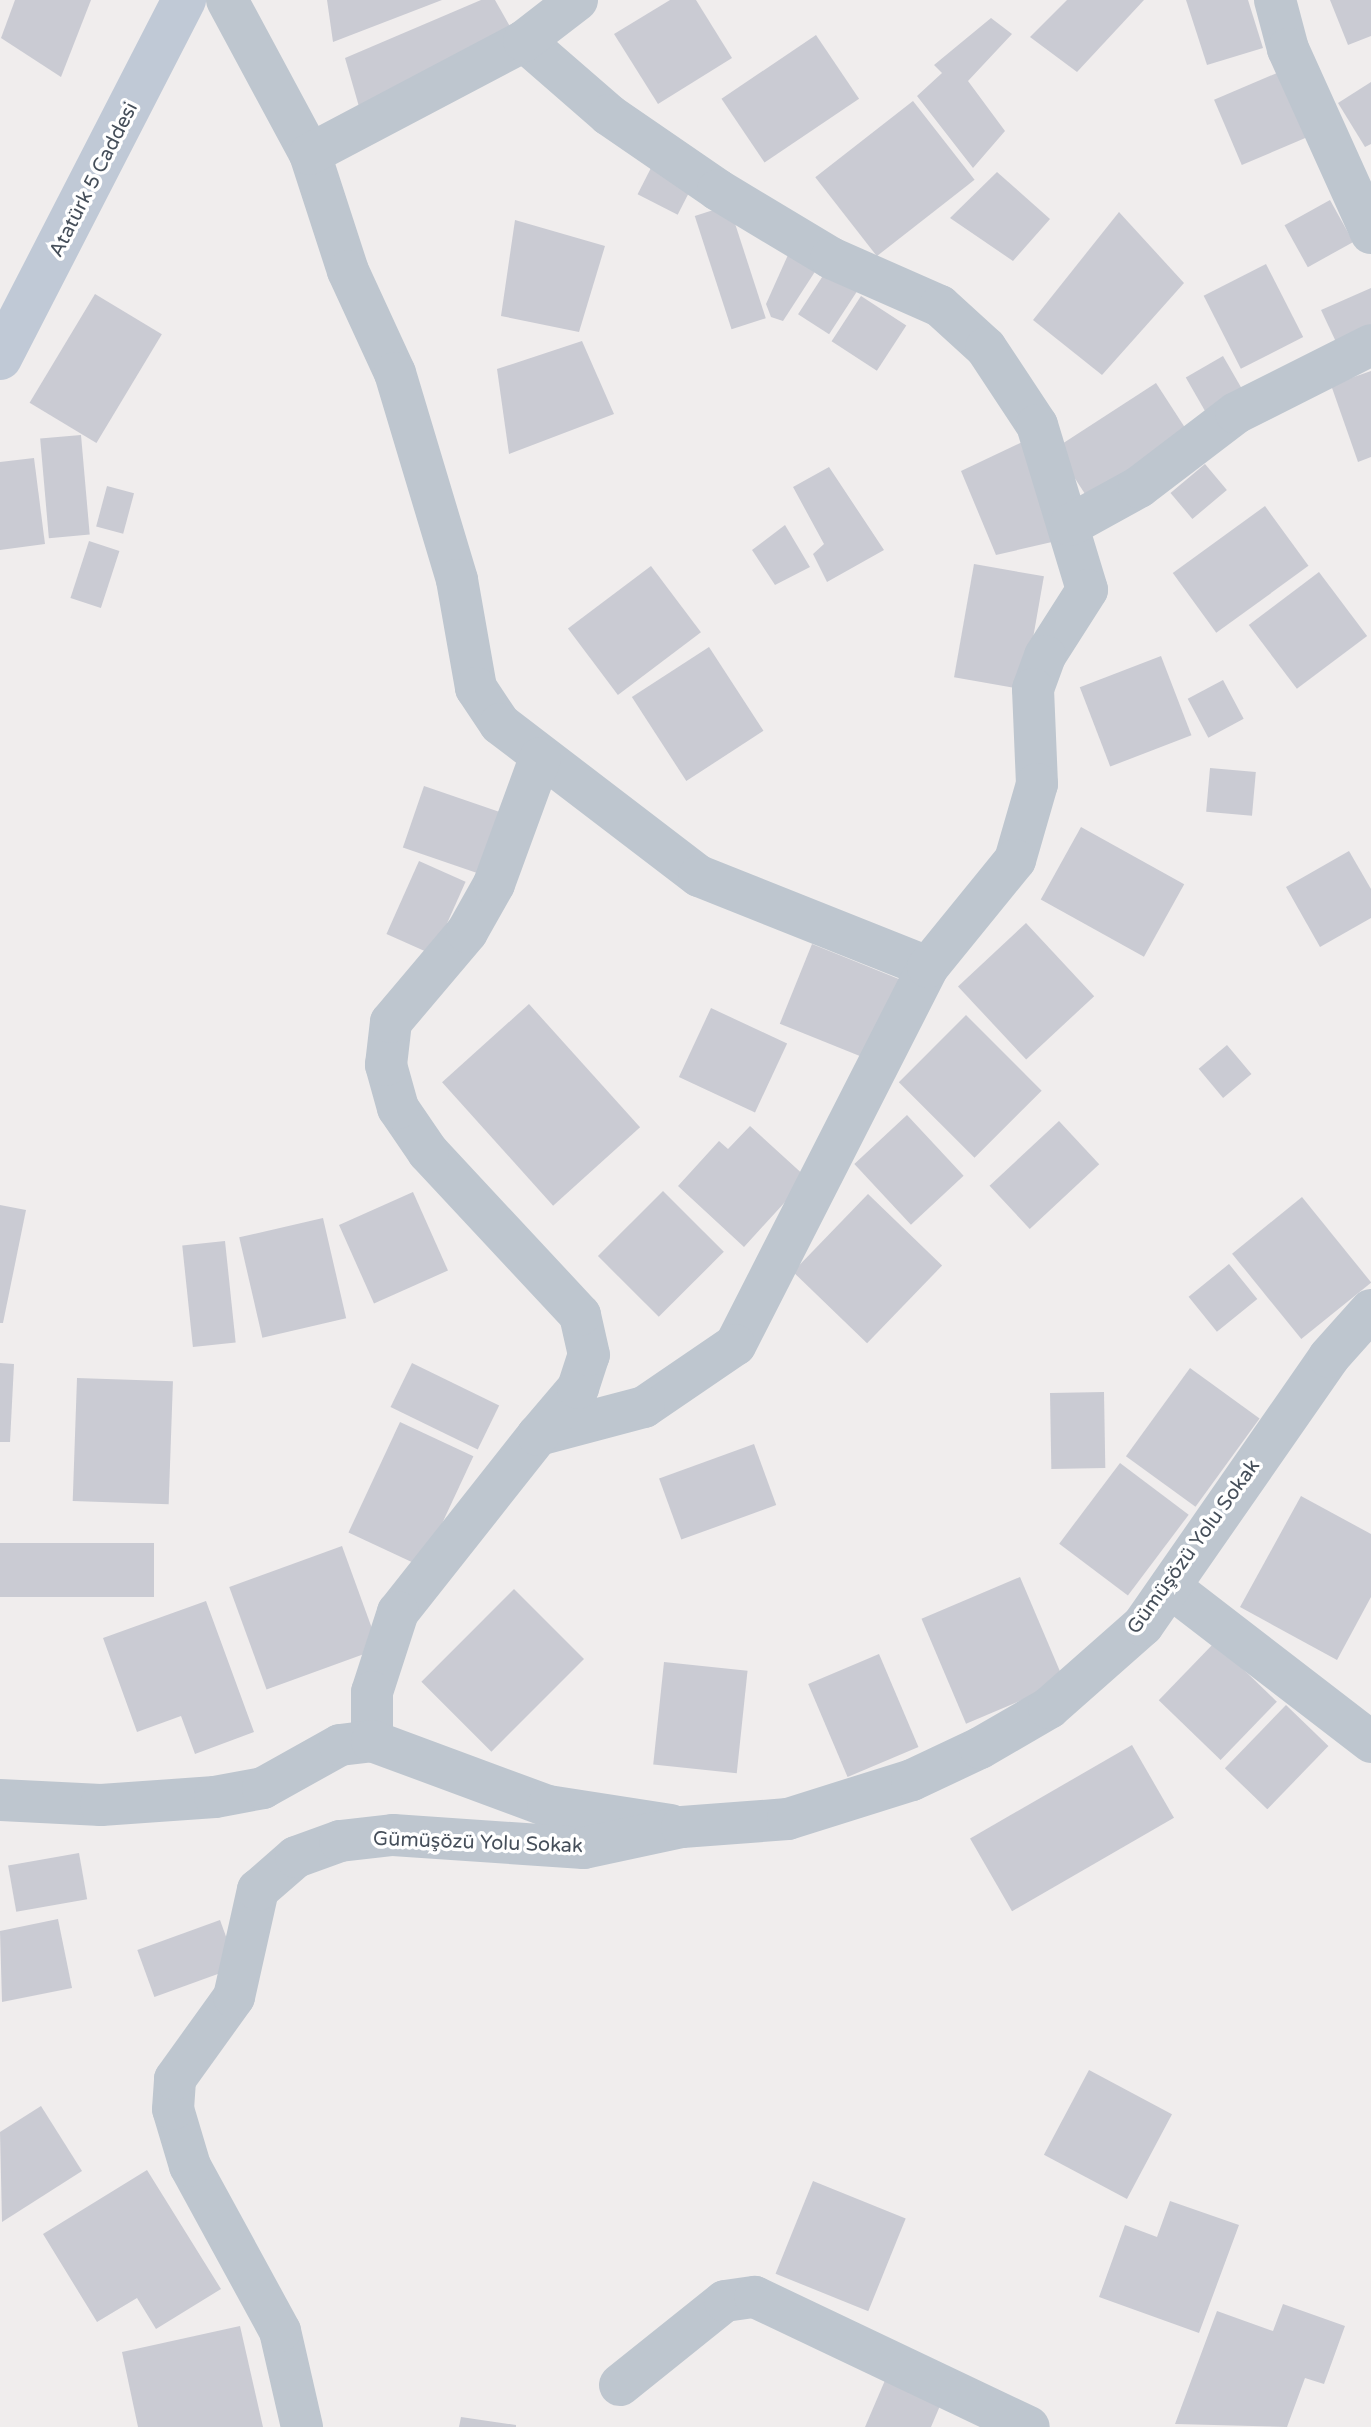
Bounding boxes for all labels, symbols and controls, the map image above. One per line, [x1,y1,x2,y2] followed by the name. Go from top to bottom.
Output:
[45,98,143,262] street label: Atatürk 5 Caddesi
[1123,1455,1265,1639] street label: Gümüşözü Yolu Sokak
[373,1827,583,1859] street label: Gümüşözü Yolu Sokak

